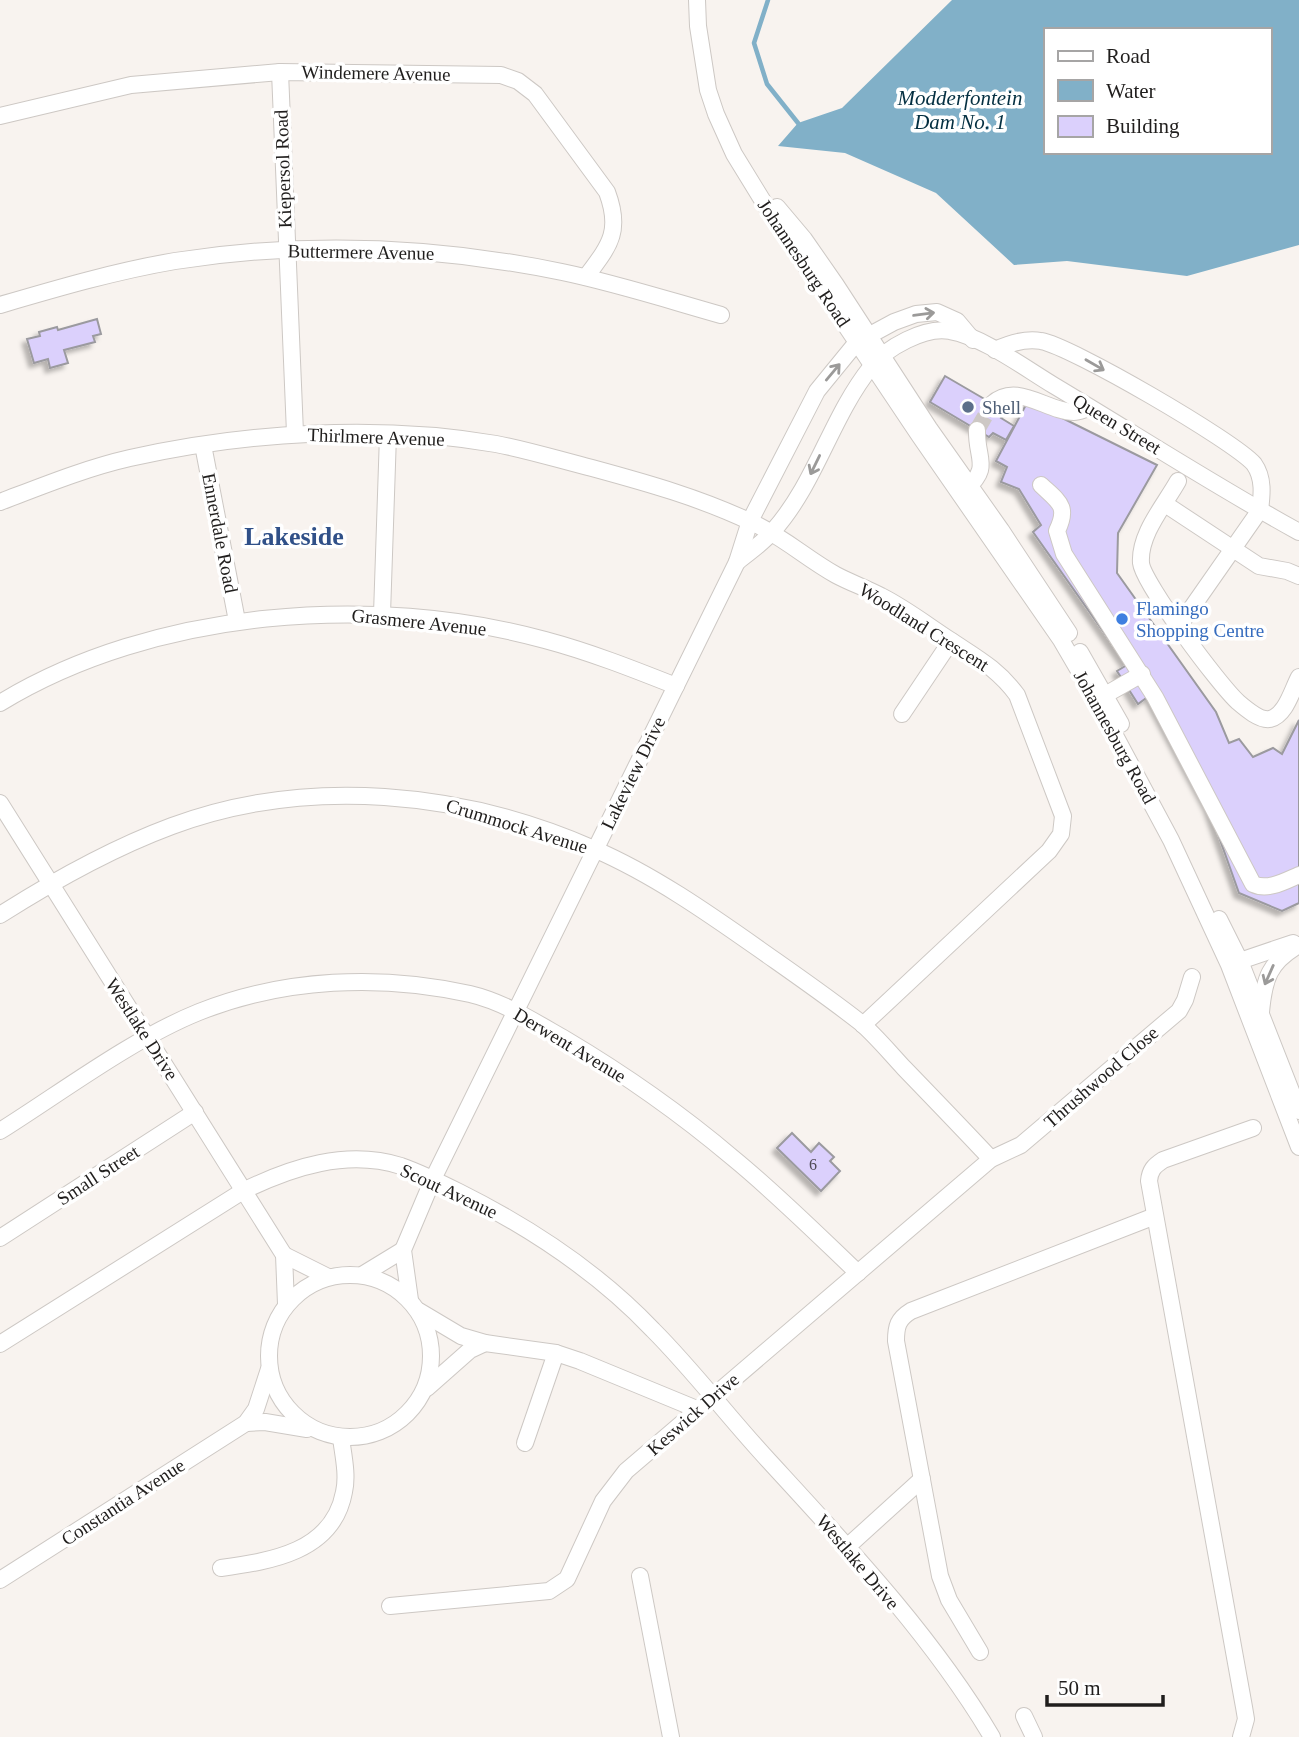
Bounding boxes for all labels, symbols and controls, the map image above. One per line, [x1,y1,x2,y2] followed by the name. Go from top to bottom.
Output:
[1044,28,1271,154] legend
[1106,44,1151,68] text: Road
[301,61,451,85] street label: Windemere Avenue
[1106,79,1156,103] text: Water
[897,86,1022,134] water label: Modderfontein Dam No. 1
[270,109,296,229] street label: Kiepersol Road
[1106,114,1180,138] text: Building
[754,195,855,331] street label: Johannesburg Road
[287,240,435,264] street label: Buttermere Avenue
[912,307,935,320] one-way arrow
[1085,358,1105,372] one-way arrow
[825,364,840,382] one-way arrow
[1069,390,1165,459] street label: Queen Street
[982,397,1021,418] place label: Shell
[960,399,976,415] marker: Shell
[307,424,445,450] street label: Thirlmere Avenue
[808,454,822,475] one-way arrow
[198,471,242,595] street label: Ennerdale Road
[244,522,344,551] district label: Lakeside
[855,579,993,676] street label: Woodland Crescent
[1136,598,1264,641] place label: Flamingo Shopping Centre
[351,604,487,640] street label: Grasmere Avenue
[1114,611,1130,627] marker: Flamingo Shopping Centre
[1070,667,1161,808] street label: Johannesburg Road
[597,713,669,833] street label: Lakeview Drive
[444,794,590,858] street label: Crummock Avenue
[1262,964,1275,985] one-way arrow
[101,974,183,1084] street label: Westlake Drive
[510,1003,630,1087] street label: Derwent Avenue
[1040,1022,1162,1132] street label: Thrushwood Close
[53,1140,143,1209] street label: Small Street
[809,1156,817,1173] house number: 6
[397,1159,501,1223] street label: Scout Avenue
[643,1369,743,1459] street label: Keswick Drive
[57,1454,189,1550] street label: Constantia Avenue
[812,1510,904,1614] street label: Westlake Drive
[1047,1664,1162,1708] scale bar
[1058,1676,1101,1700] text: 50 m

